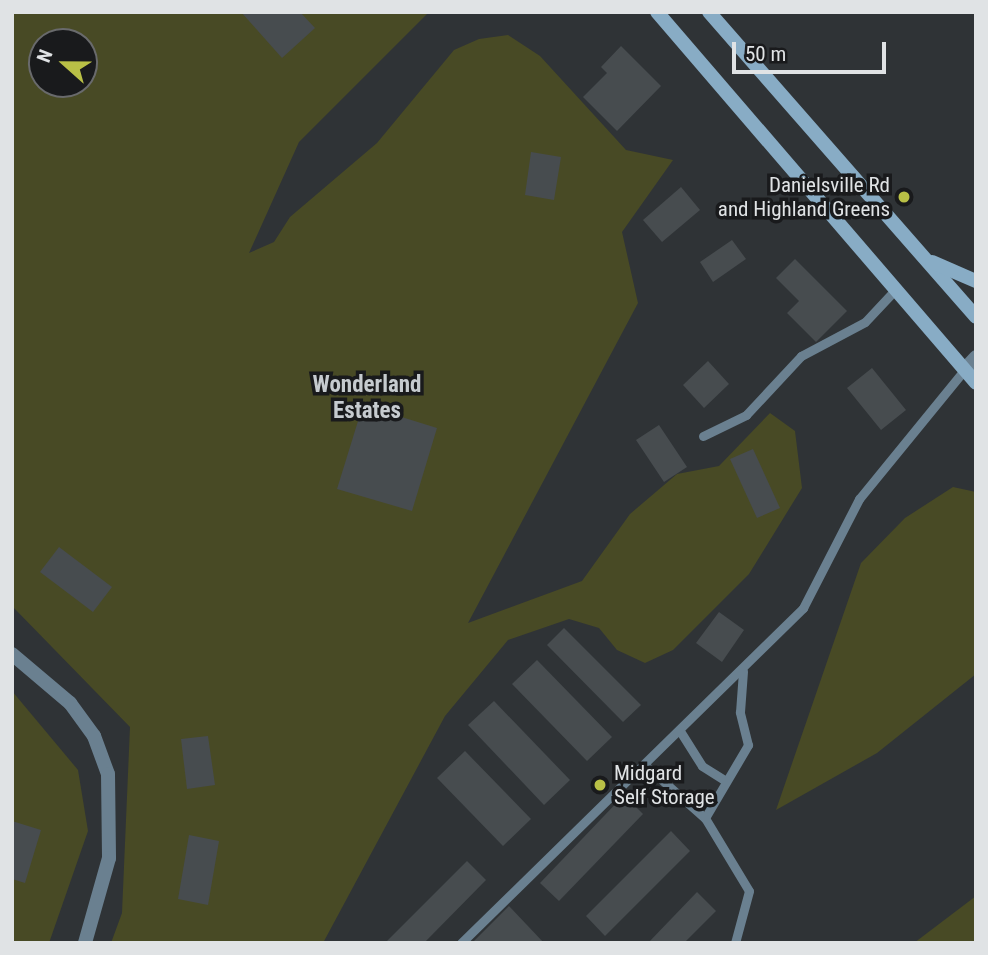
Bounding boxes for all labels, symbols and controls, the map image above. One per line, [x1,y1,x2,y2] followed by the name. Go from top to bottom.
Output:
[28,28,98,98] north arrow
[736,28,890,72] scale bar
[745,42,786,66] text: 50 m
[32,46,58,66] text: N
[718,172,890,222] place label: Danielsville Rd and Highland Greens
[896,189,912,205] marker: Danielsville Rd and Highland Greens
[312,371,422,425] district label: Wonderland Estates
[614,760,715,810] place label: Midgard Self Storage
[592,777,608,793] marker: Midgard Self Storage

